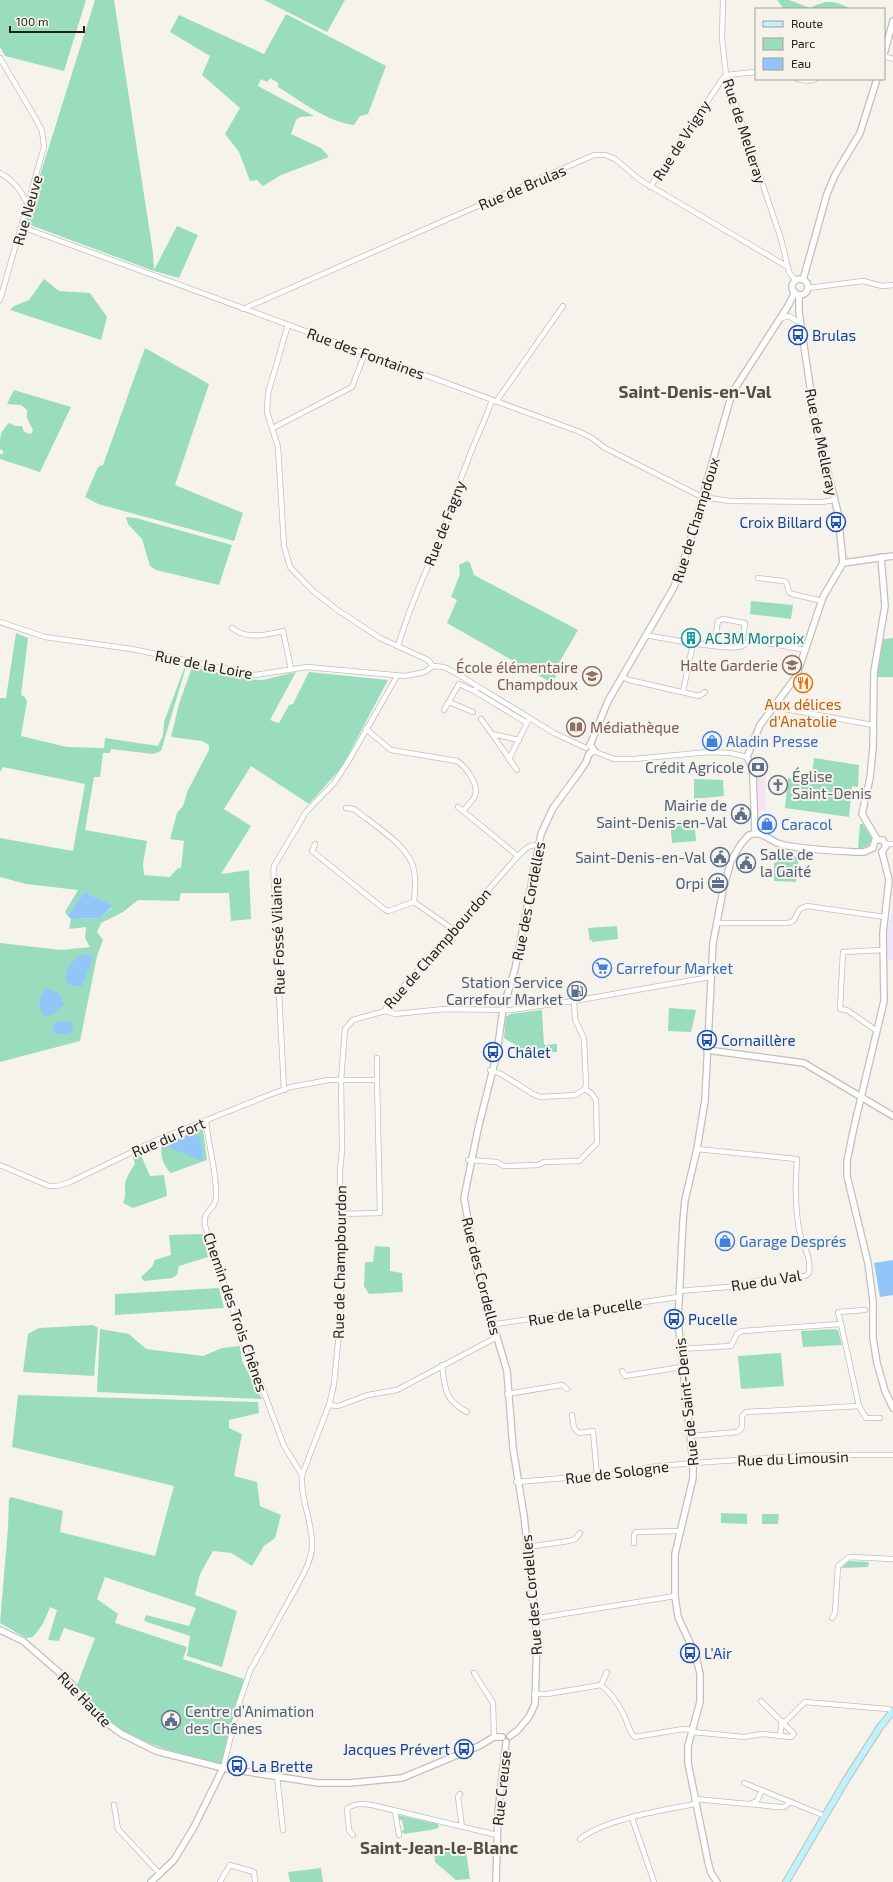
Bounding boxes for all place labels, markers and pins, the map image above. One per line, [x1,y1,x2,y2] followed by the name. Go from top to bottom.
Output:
[787,324,809,346] bus stop icon: Brulas
[812,326,856,344] place label: Brulas
[825,511,847,533] bus stop icon: Croix Billard
[739,513,822,531] place label: Croix Billard
[680,627,702,649] building icon: AC3M Morpoix
[705,629,804,647] place label: AC3M Morpoix
[781,654,803,676] school or university icon: Halte Garderie
[680,656,778,674] place label: Halte Garderie
[456,658,578,693] place label: École élémentaire Champdoux
[581,665,603,687] school or university icon: École élémentaire Champdoux
[792,672,814,694] restaurant icon: Aux délices d'Anatolie
[765,695,841,730] place label: Aux délices d'Anatolie
[565,716,587,738] library icon: Médiathèque
[590,718,679,736] place label: Médiathèque
[701,730,723,752] shop icon: Aladin Presse
[726,732,818,750] place label: Aladin Presse
[747,756,769,778] bank icon: Crédit Agricole
[645,758,744,776] place label: Crédit Agricole
[792,767,872,802] place label: Église Saint-Denis
[767,774,789,796] church icon: Église Saint-Denis
[596,796,728,831] place label: Mairie de Saint-Denis-en-Val
[730,803,752,825] public building icon: Mairie de Saint-Denis-en-Val
[756,813,778,835] shop icon: Caracol
[781,815,833,833] place label: Caracol
[760,845,814,880] place label: Salle de la Gaité
[709,846,731,868] public building icon: Saint-Denis-en-Val
[575,848,707,866] place label: Saint-Denis-en-Val
[735,852,757,874] public building icon: Salle de la Gaité
[707,872,729,894] office icon: Orpi
[676,874,704,892] place label: Orpi
[591,957,613,979] supermarket icon: Carrefour Market
[616,959,733,977] place label: Carrefour Market
[446,973,563,1008] place label: Station Service Carrefour Market
[566,980,588,1002] fuel station icon: Station Service Carrefour Market
[696,1029,718,1051] bus stop icon: Cornaillère
[721,1031,796,1049] place label: Cornaillère
[482,1041,504,1063] bus stop icon: Châlet
[507,1043,551,1061] place label: Châlet
[714,1230,736,1252] shop icon: Garage Després
[739,1232,846,1250] place label: Garage Després
[663,1308,685,1330] bus stop icon: Pucelle
[688,1310,738,1328] place label: Pucelle
[679,1642,701,1664] bus stop icon: L'Air
[704,1644,732,1662] place label: L'Air
[185,1702,314,1737] place label: Centre d’Animation des Chênes
[160,1709,182,1731] public building icon: Centre d’Animation des Chênes
[453,1738,475,1760] bus stop icon: Jacques Prévert
[343,1740,450,1758] place label: Jacques Prévert
[226,1755,248,1777] bus stop icon: La Brette
[251,1757,313,1775] place label: La Brette

